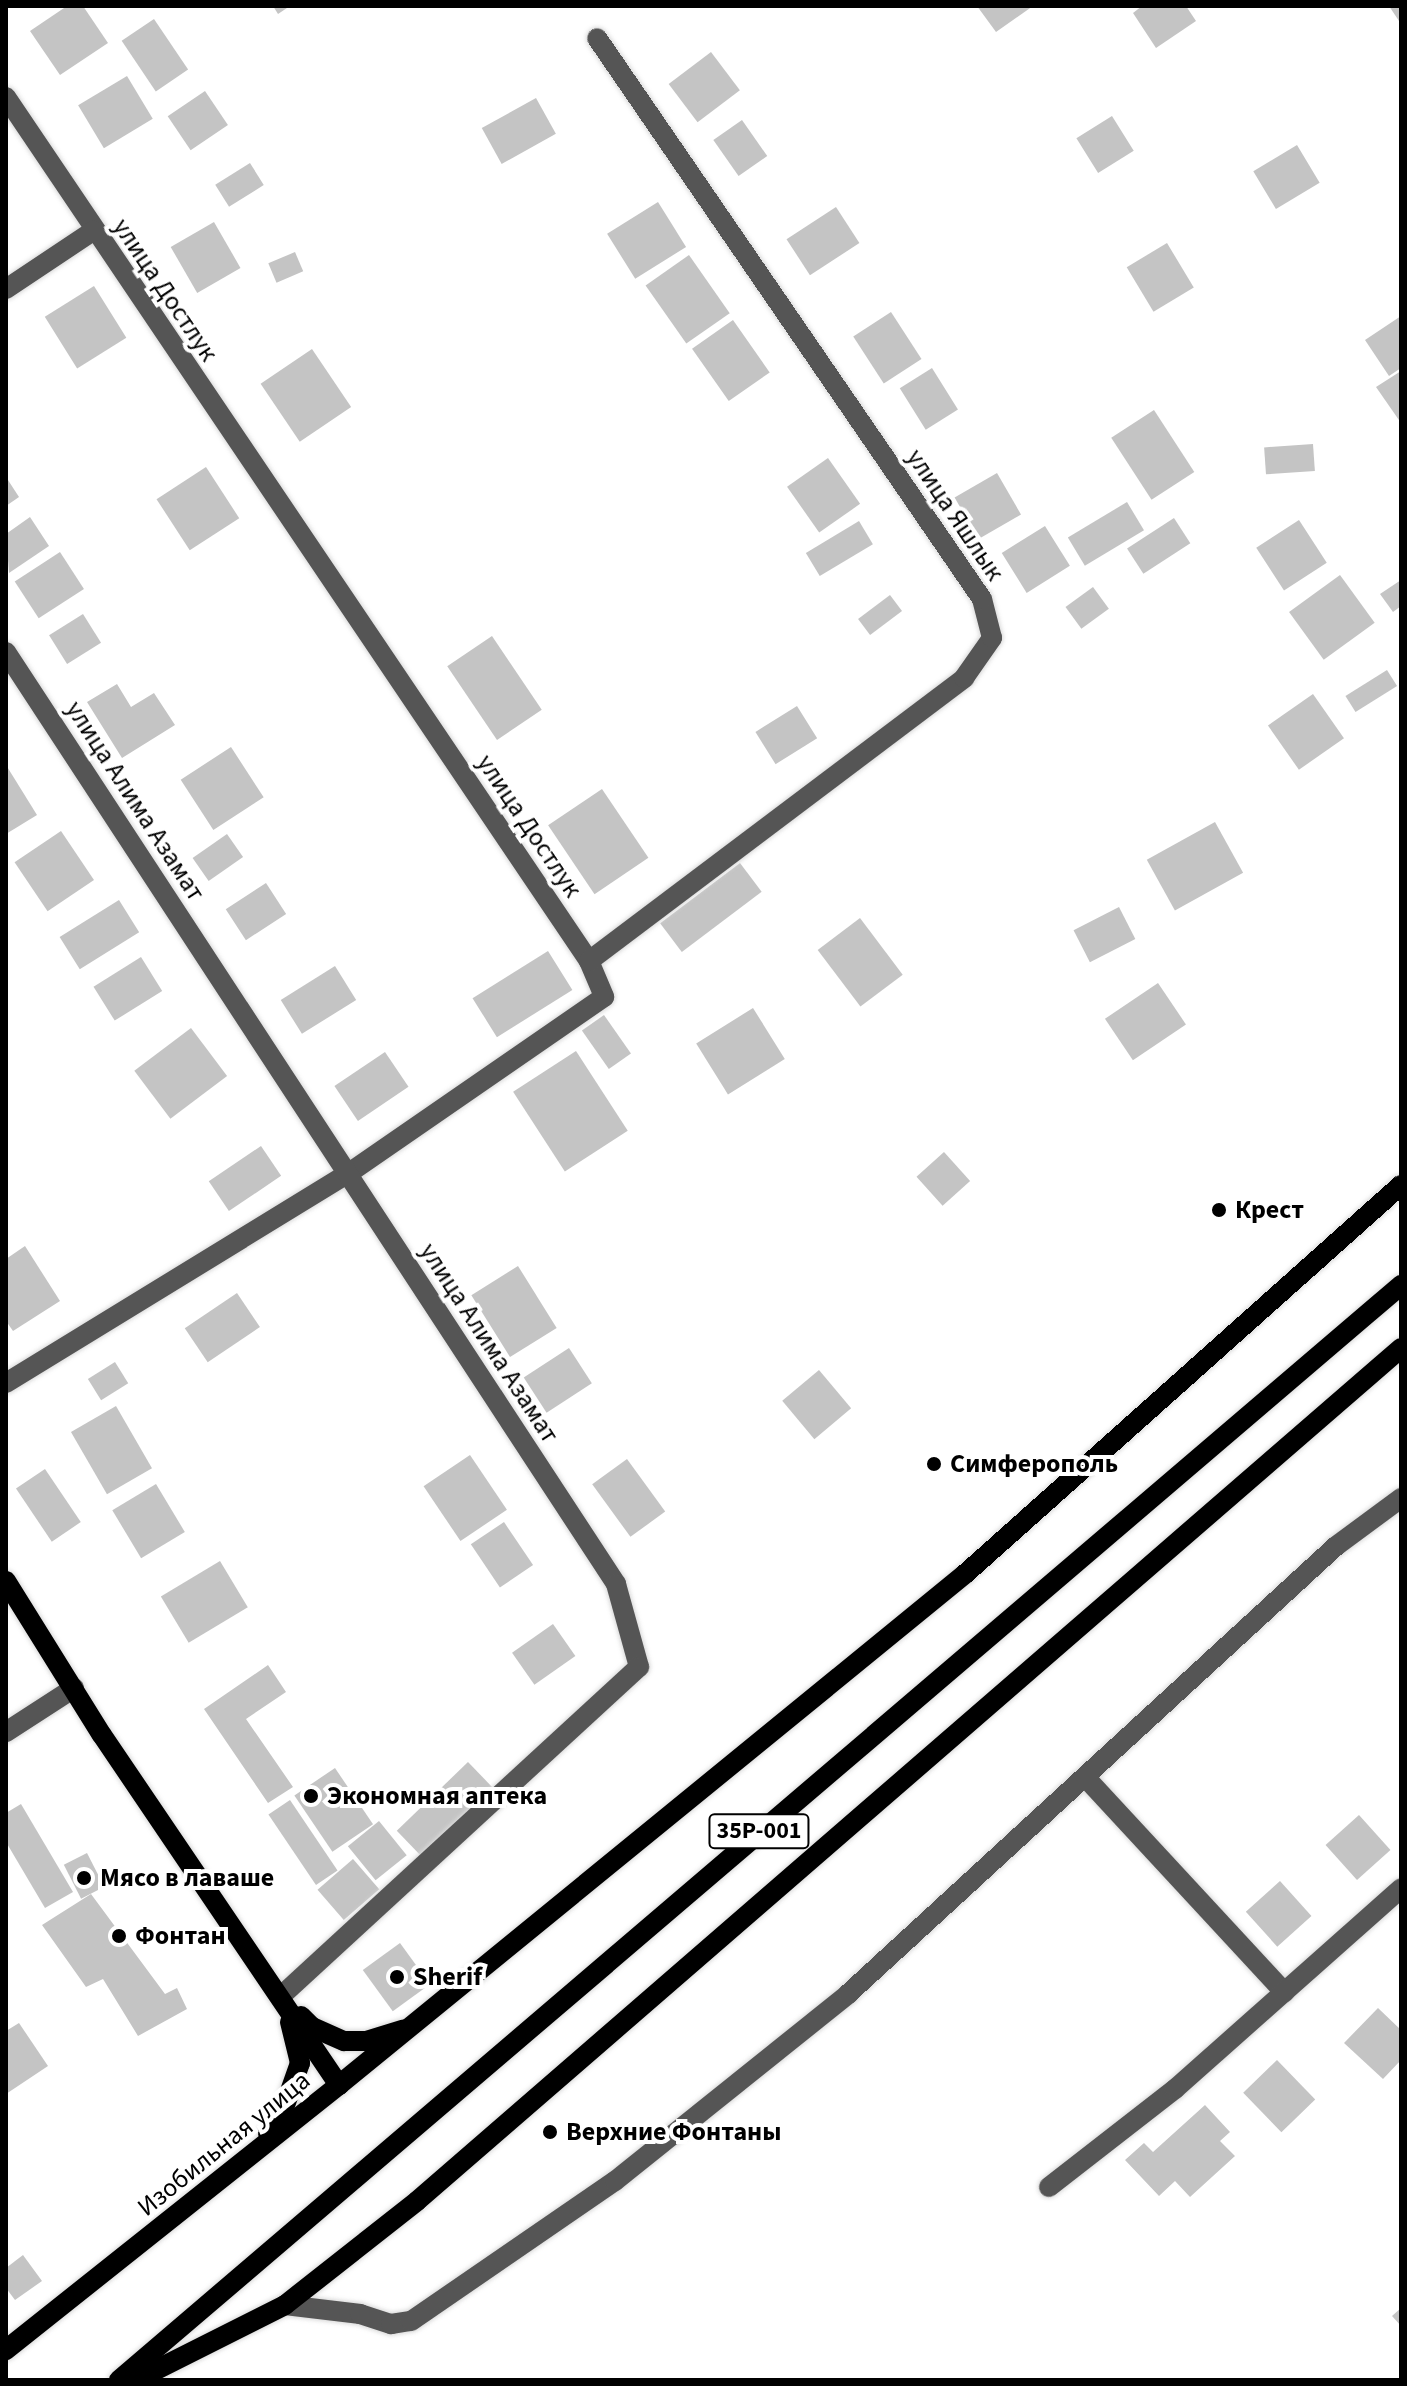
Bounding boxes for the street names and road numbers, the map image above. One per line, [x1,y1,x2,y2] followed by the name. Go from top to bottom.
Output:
[106,213,224,367] street label: улица Достлук
[900,443,1010,587] street label: улица Яшлык
[59,695,211,907] street label: улица Алима Азамат
[470,749,588,903] street label: улица Достлук
[413,1237,565,1449] street label: улица Алима Азамат
[707,1811,811,1851] road number: 35Р-001
[131,2065,317,2223] street label: Изобильная улица

